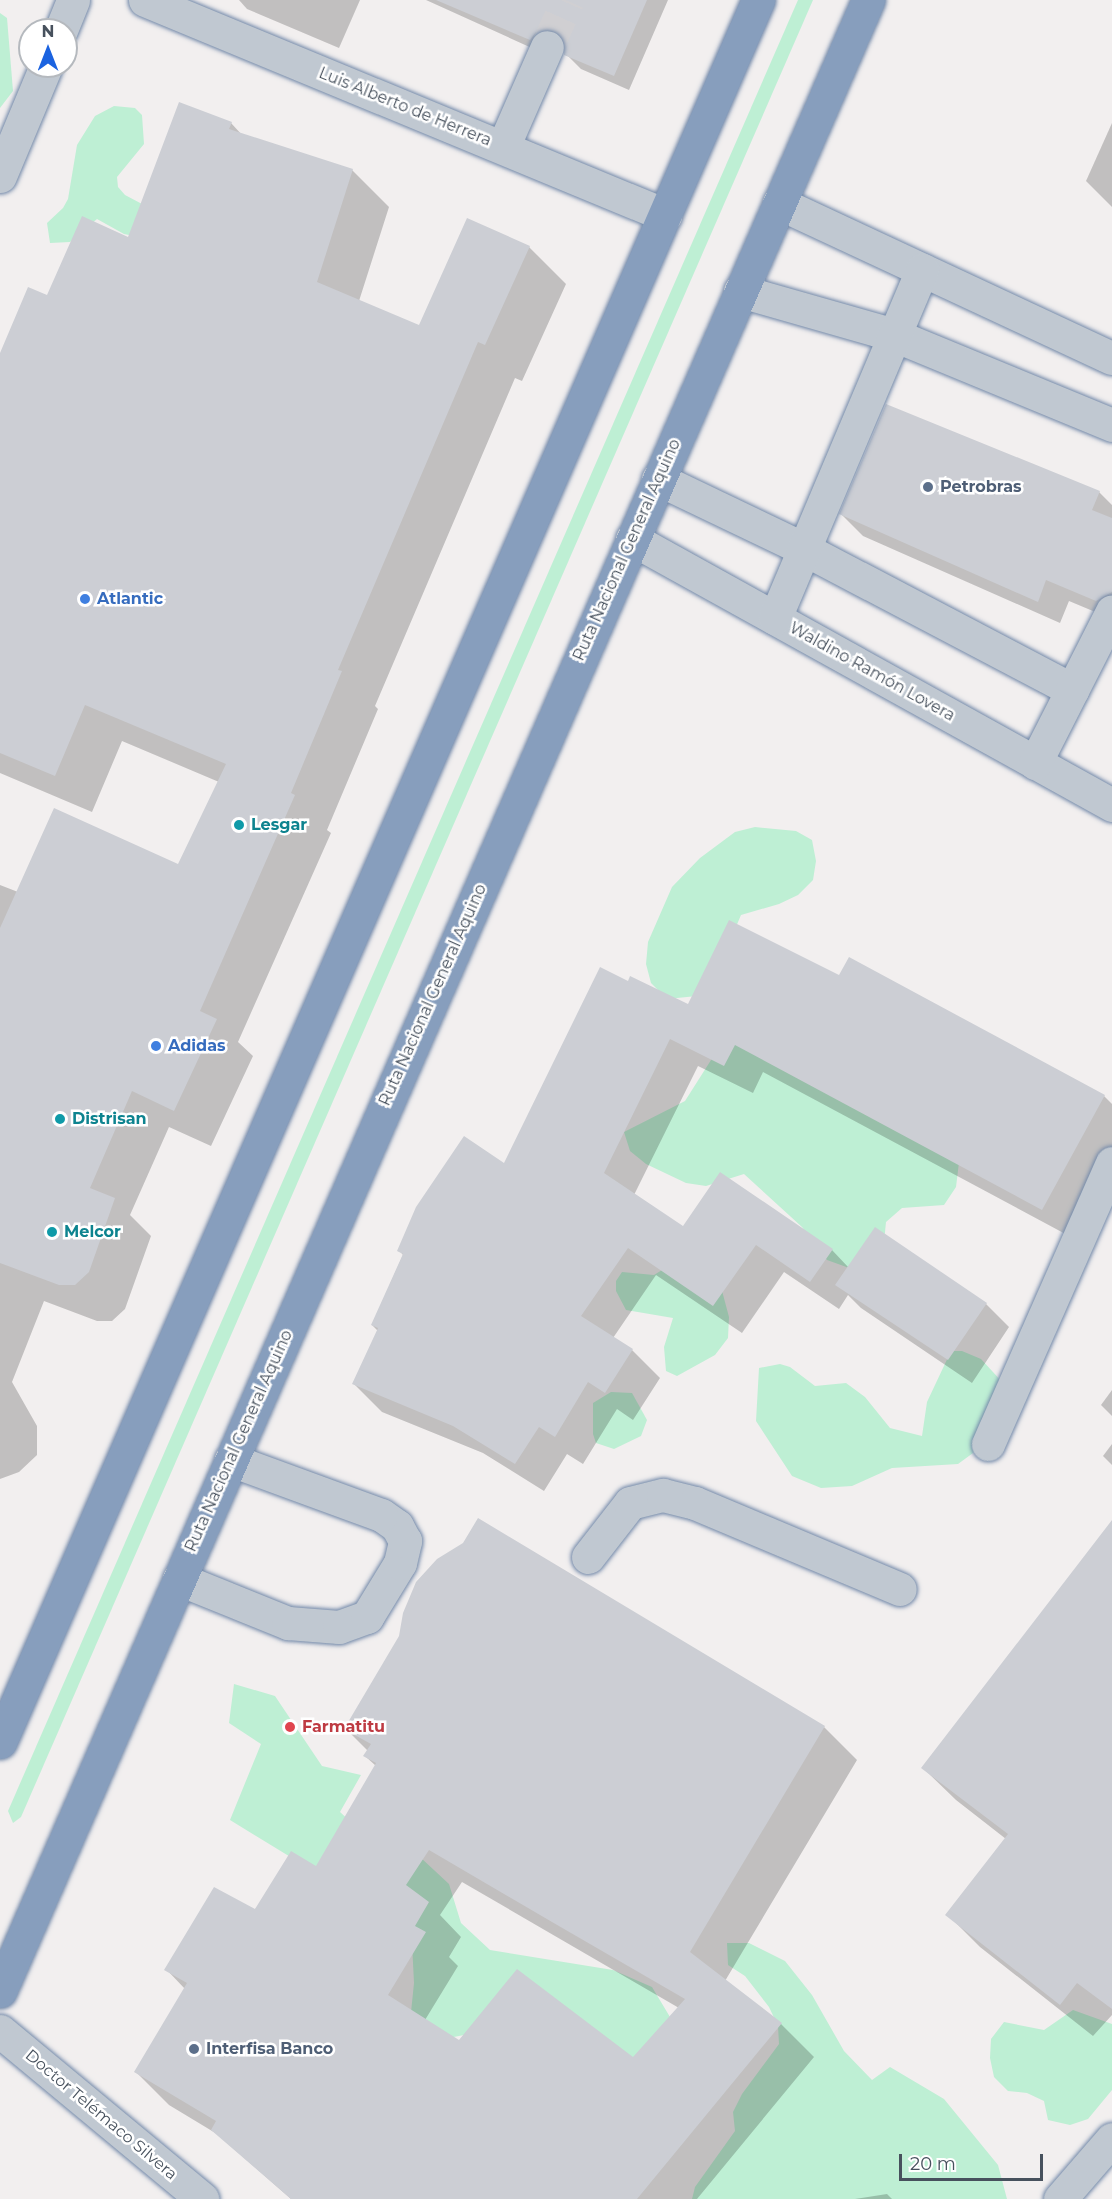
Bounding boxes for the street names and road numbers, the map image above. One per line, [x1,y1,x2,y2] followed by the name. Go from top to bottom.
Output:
[316,64,494,150] street label: Luis Alberto de Herrera
[569,436,685,664] street label: Ruta Nacional General Aquino
[786,618,958,726] street label: Waldino Ramón Lovera
[375,881,491,1109] street label: Ruta Nacional General Aquino
[181,1327,297,1555] street label: Ruta Nacional General Aquino
[21,2046,181,2184] street label: Doctor Telémaco Silvera

